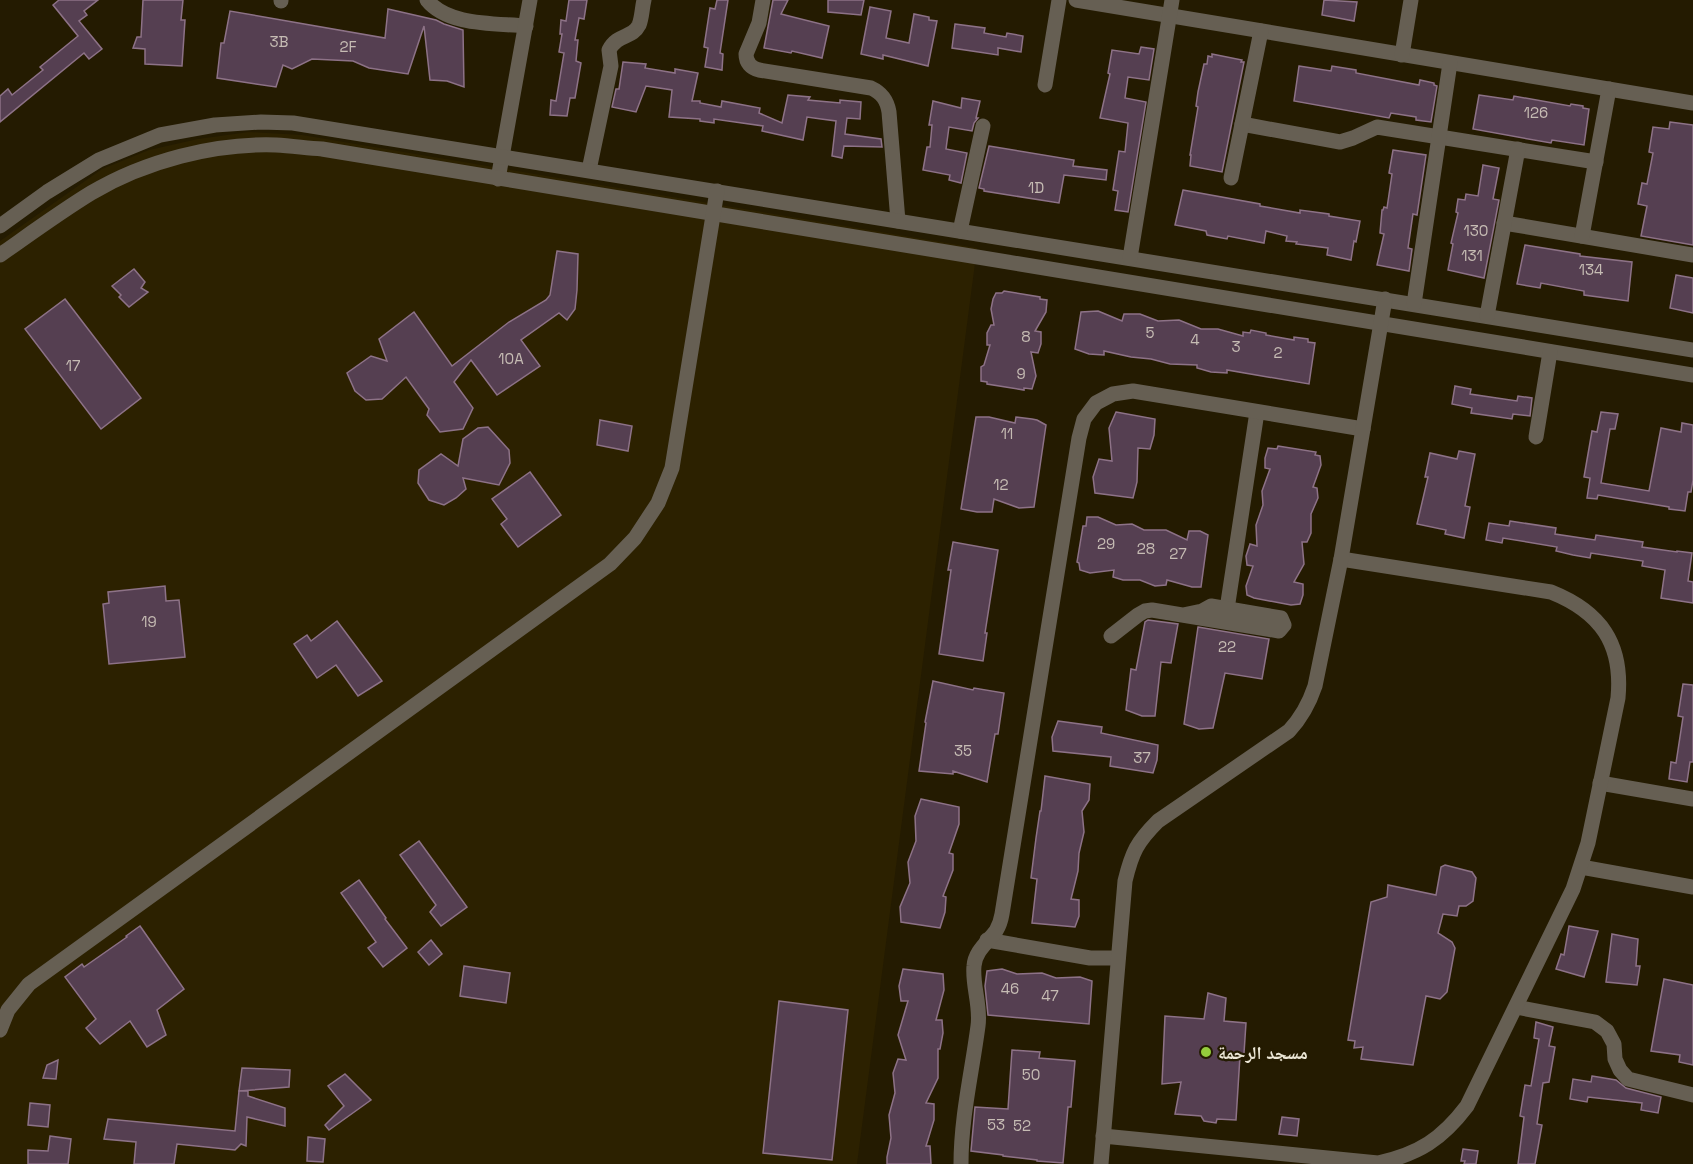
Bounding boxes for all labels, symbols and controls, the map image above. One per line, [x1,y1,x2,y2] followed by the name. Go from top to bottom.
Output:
[270,32,289,51] house number: 3B
[339,37,357,56] house number: 2F
[1524,103,1548,122] house number: 126
[1028,178,1044,197] house number: 1D
[1464,221,1488,240] house number: 130
[1461,246,1483,265] house number: 131
[1579,260,1603,279] house number: 134
[1146,323,1155,342] house number: 5
[1021,327,1031,346] house number: 8
[1190,330,1200,349] house number: 4
[1231,337,1241,356] house number: 3
[1273,343,1283,362] house number: 2
[498,349,524,368] house number: 10A
[66,356,80,375] house number: 17
[1016,364,1026,383] house number: 9
[1001,424,1013,443] house number: 11
[993,475,1009,494] house number: 12
[1097,534,1115,553] house number: 29
[1137,539,1155,558] house number: 28
[1169,544,1187,563] house number: 27
[141,612,157,631] house number: 19
[1218,637,1236,656] house number: 22
[954,741,972,760] house number: 35
[1133,748,1151,767] house number: 37
[1001,979,1019,998] house number: 46
[1041,986,1059,1005] house number: 47
[1218,1041,1308,1064] place label: مسجد الرحمة
[1199,1045,1213,1059] marker: مسجد الرحمة
[1022,1065,1040,1084] house number: 50
[987,1115,1005,1134] house number: 53
[1013,1116,1031,1135] house number: 52

